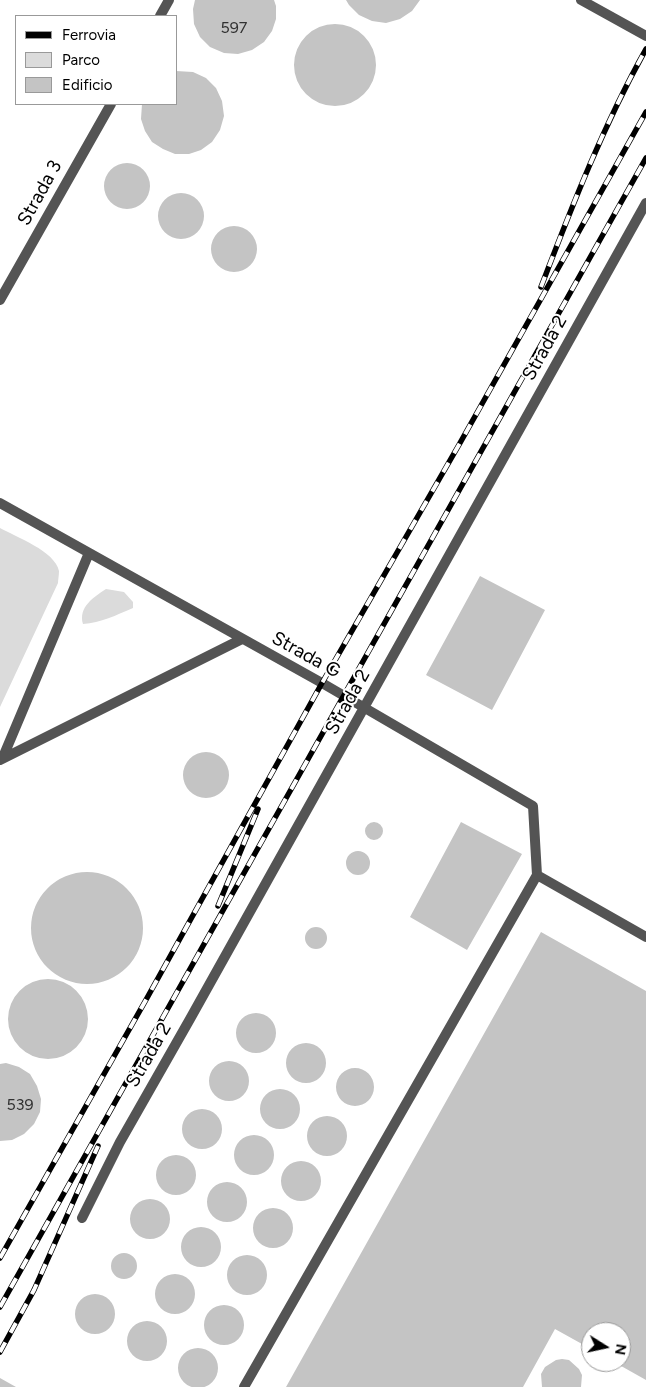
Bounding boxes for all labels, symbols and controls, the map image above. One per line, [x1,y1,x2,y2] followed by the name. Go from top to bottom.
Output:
[15,15,178,105] legend
[221,18,247,38] house number: 597
[62,26,116,44] text: Ferrovia
[62,51,100,69] text: Parco
[62,76,112,94] text: Edificio
[13,157,67,229] street label: Strada 3
[518,311,572,385] street label: Strada 2
[268,627,344,683] street label: Strada G
[321,665,375,739] street label: Strada 2
[121,1019,177,1091] street label: Strada 2
[7,1095,33,1115] house number: 539
[581,1322,631,1372] north arrow
[611,1343,630,1356] text: N

